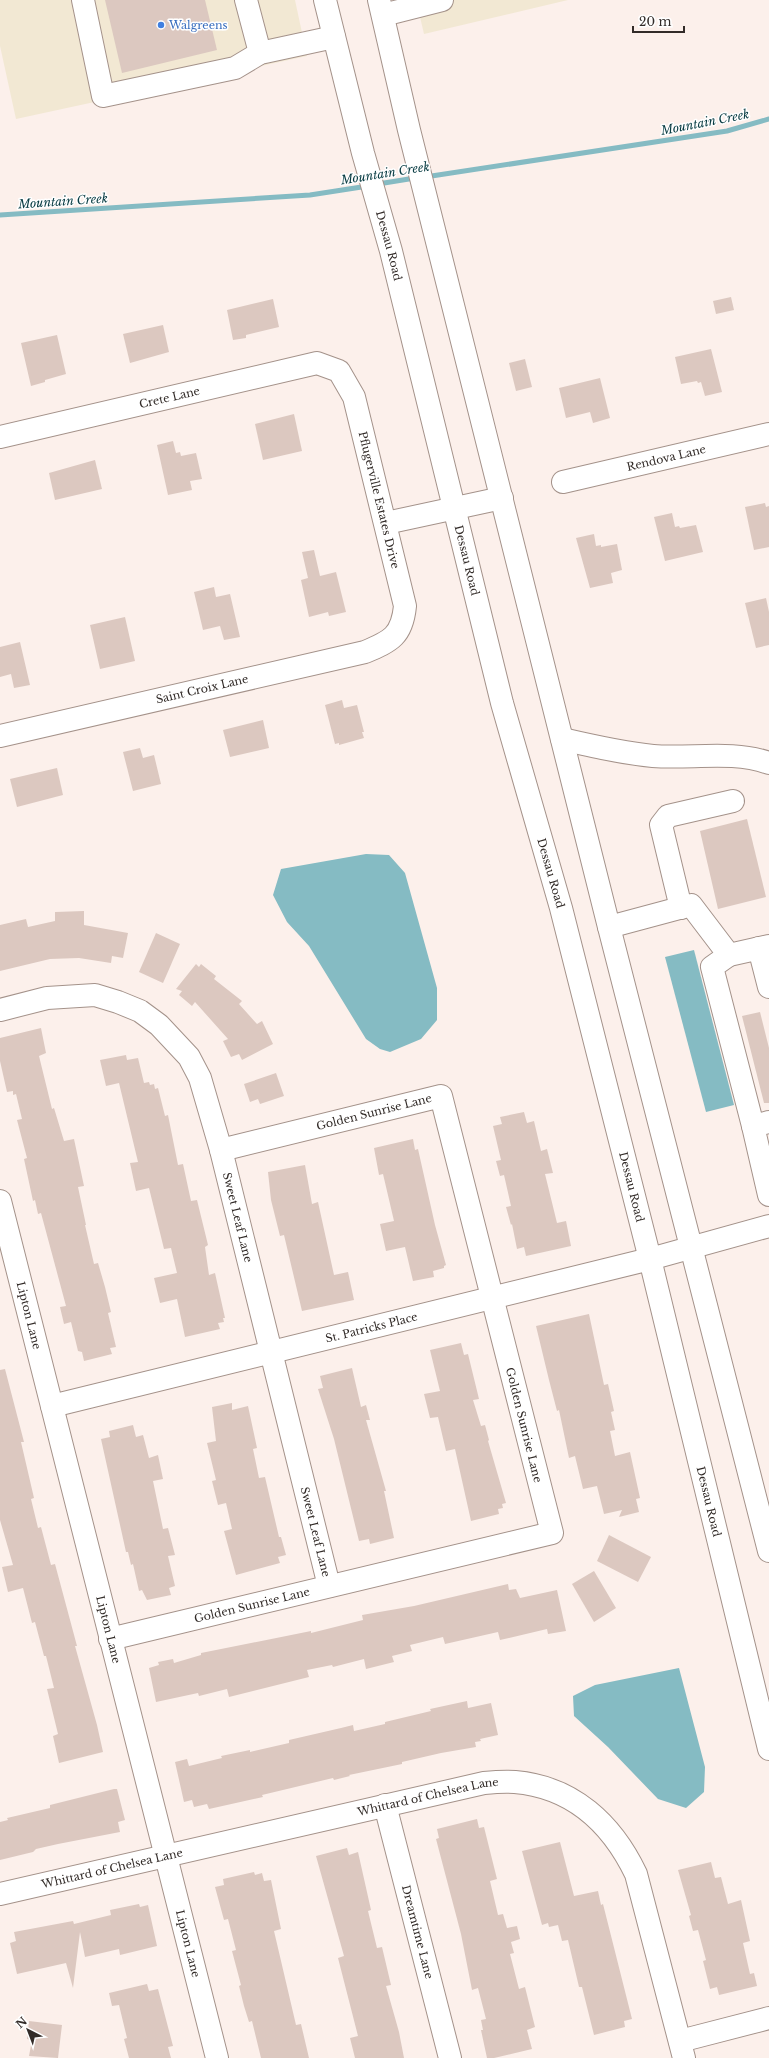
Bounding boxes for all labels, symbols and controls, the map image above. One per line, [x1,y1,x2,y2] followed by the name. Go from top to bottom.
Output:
[633,8,684,34] scale bar
[639,14,671,29] text: 20 m
[168,18,228,32] place label: Walgreens
[156,20,166,30] marker: Walgreens
[659,106,750,138] water label: Mountain Creek
[339,159,430,188] water label: Mountain Creek
[17,190,108,212] water label: Mountain Creek
[373,209,405,283] street label: Dessau Road
[138,384,201,411] street label: Crete Lane
[356,430,403,570] street label: Pflugerville Estates Drive
[625,442,707,474] street label: Rendova Lane
[452,524,482,597] street label: Dessau Road
[154,672,250,706] street label: Saint Croix Lane
[534,837,568,910] street label: Dessau Road
[315,1091,433,1133] street label: Golden Sunrise Lane
[616,1150,647,1224] street label: Dessau Road
[220,1171,256,1264] street label: Sweet Leaf Lane
[14,1280,44,1351] street label: Lipton Lane
[324,1309,419,1346] street label: St. Patricks Place
[503,1366,545,1484] street label: Golden Sunrise Lane
[694,1465,724,1539] street label: Dessau Road
[298,1485,333,1578] street label: Sweet Leaf Lane
[193,1584,311,1626] street label: Golden Sunrise Lane
[93,1594,124,1665] street label: Lipton Lane
[355,1775,499,1819] street label: Whittard of Chelsea Lane
[39,1845,184,1891] street label: Whittard of Chelsea Lane
[399,1883,436,1980] street label: Dreamtime Lane
[173,1908,203,1979] street label: Lipton Lane
[8,2010,48,2050] north arrow
[13,2013,30,2031] text: N

